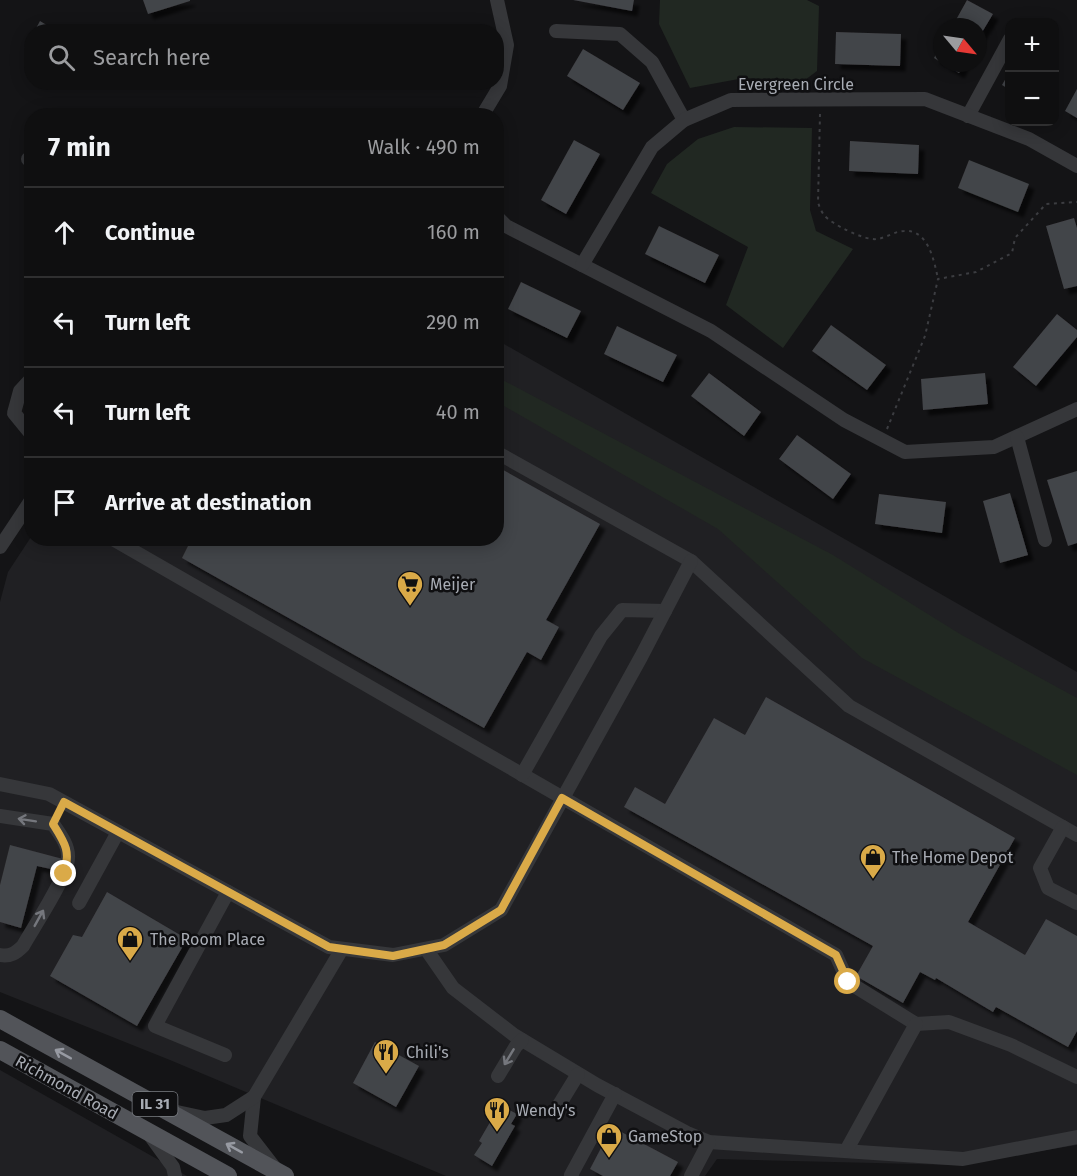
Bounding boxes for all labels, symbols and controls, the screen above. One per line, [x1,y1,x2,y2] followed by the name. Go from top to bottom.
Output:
[933,18,987,72] north arrow
[1005,18,1059,126] map controls
[1005,18,1059,72] button: +
[24,24,504,90] search box
[45,41,78,74] icon: search
[93,44,211,71] text: Search here
[1005,72,1059,126] button: −
[738,75,854,94] street label: Evergreen Circle
[48,132,111,163] text: 7 min
[368,135,480,159] text: Walk · 490 m
[48,216,81,249] icon: ahead
[105,219,195,246] text: Continue
[427,220,480,244] text: 160 m
[48,306,81,339] icon: left
[105,309,190,336] text: Turn left
[426,310,480,334] text: 290 m
[48,396,81,429] icon: left
[105,399,190,426] text: Turn left
[436,400,480,424] text: 40 m
[48,486,81,519] icon: arrive
[105,489,312,516] text: Arrive at destination
[395,569,425,607] supermarket icon: Meijer
[430,575,476,594] place label: Meijer
[17,814,37,825] one-way arrow
[858,842,888,880] shop icon: The Home Depot
[892,848,1013,867] place label: The Home Depot
[50,860,76,886] route end
[33,910,45,927] one-way arrow
[115,924,145,962] shop icon: The Room Place
[150,930,265,949] place label: The Room Place
[834,968,860,994] route start
[371,1037,401,1075] restaurant icon: Chili's
[406,1043,449,1062] place label: Chili's
[55,1048,72,1060] one-way arrow
[503,1048,515,1065] one-way arrow
[12,1051,121,1123] street label: Richmond Road
[132,1092,178,1116] road number: IL 31
[482,1095,512,1133] restaurant icon: Wendy's
[516,1101,575,1120] place label: Wendy's
[594,1121,624,1159] shop icon: GameStop
[628,1127,702,1146] place label: GameStop
[226,1142,243,1154] one-way arrow

